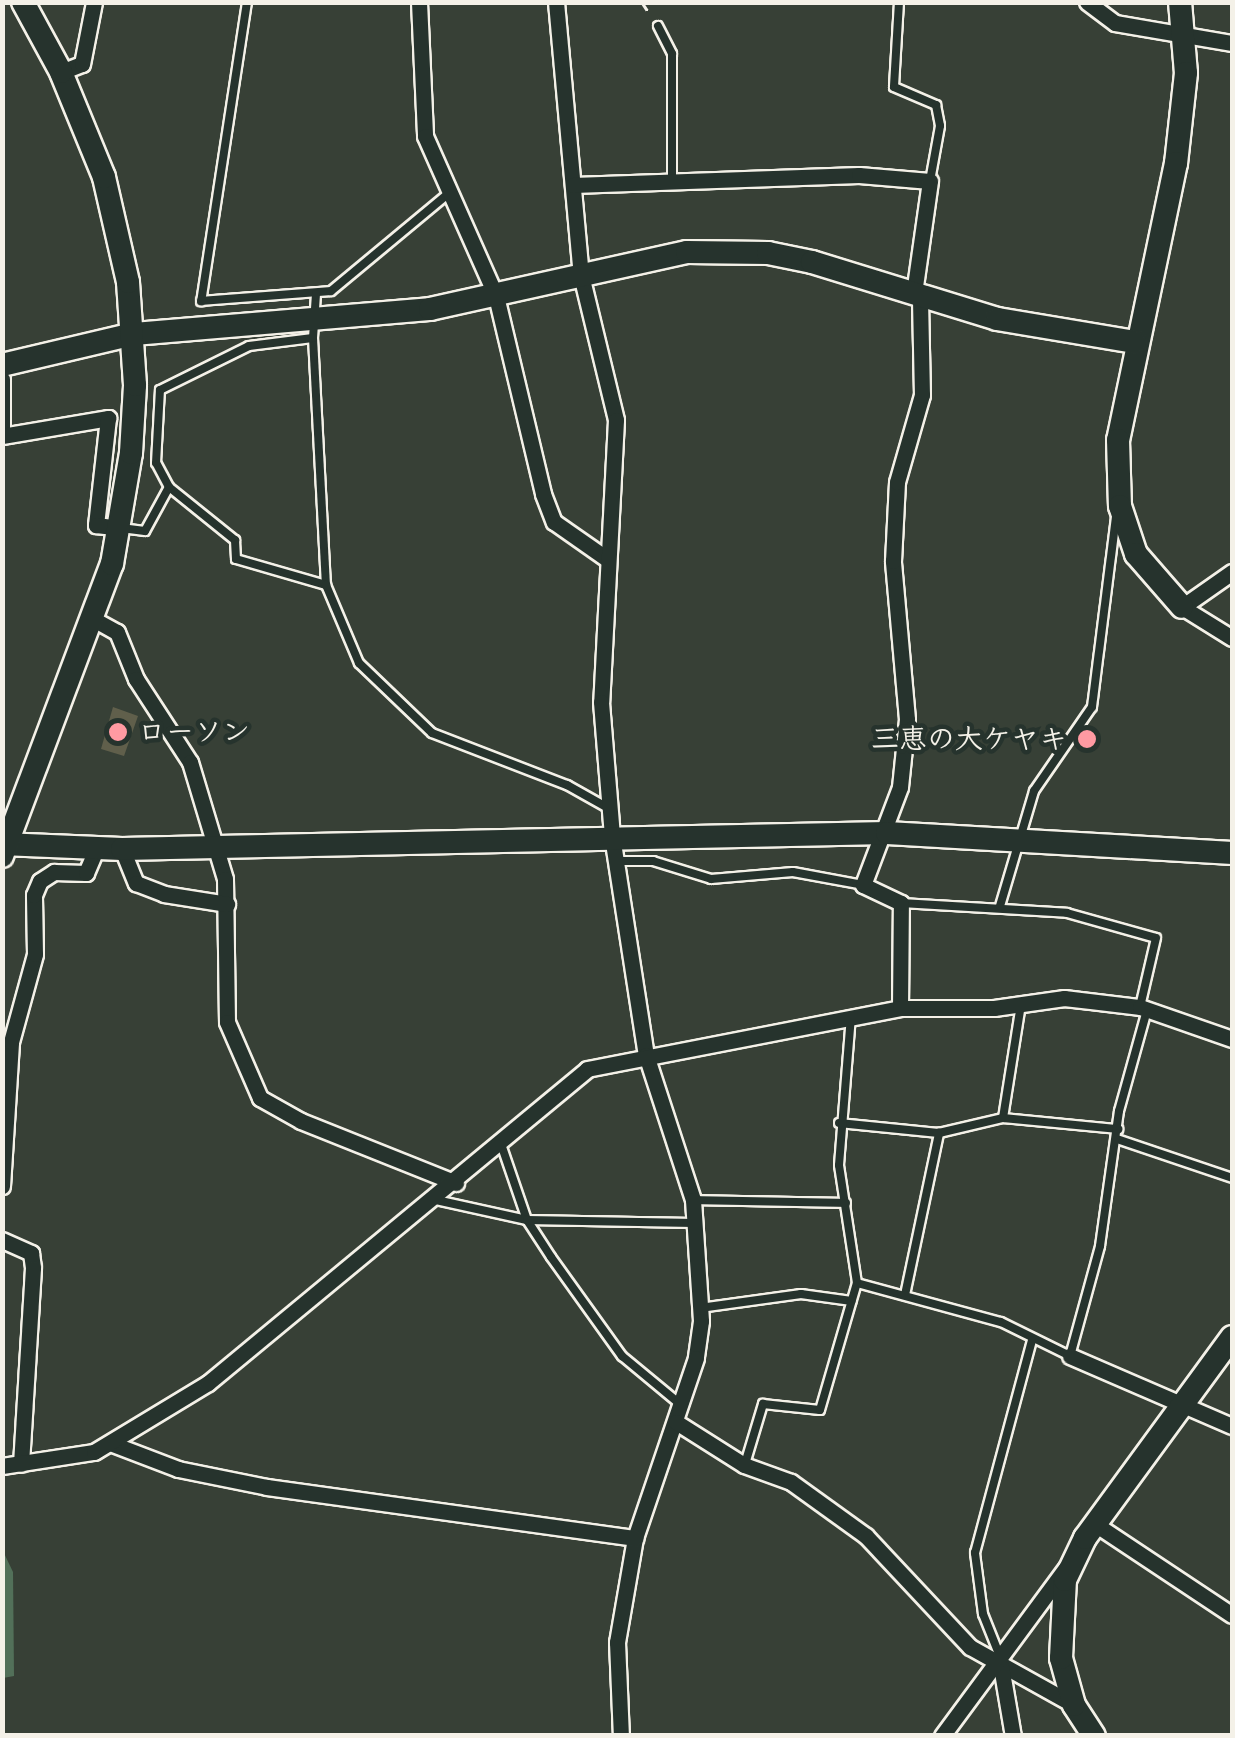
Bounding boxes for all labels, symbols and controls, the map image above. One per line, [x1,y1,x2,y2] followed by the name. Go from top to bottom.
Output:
[138,715,250,749] place label: ローソン
[107,721,129,743] marker: ローソン
[871,722,1067,756] place label: 三恵の大ケヤキ
[1076,728,1098,750] marker: 三恵の大ケヤキ

